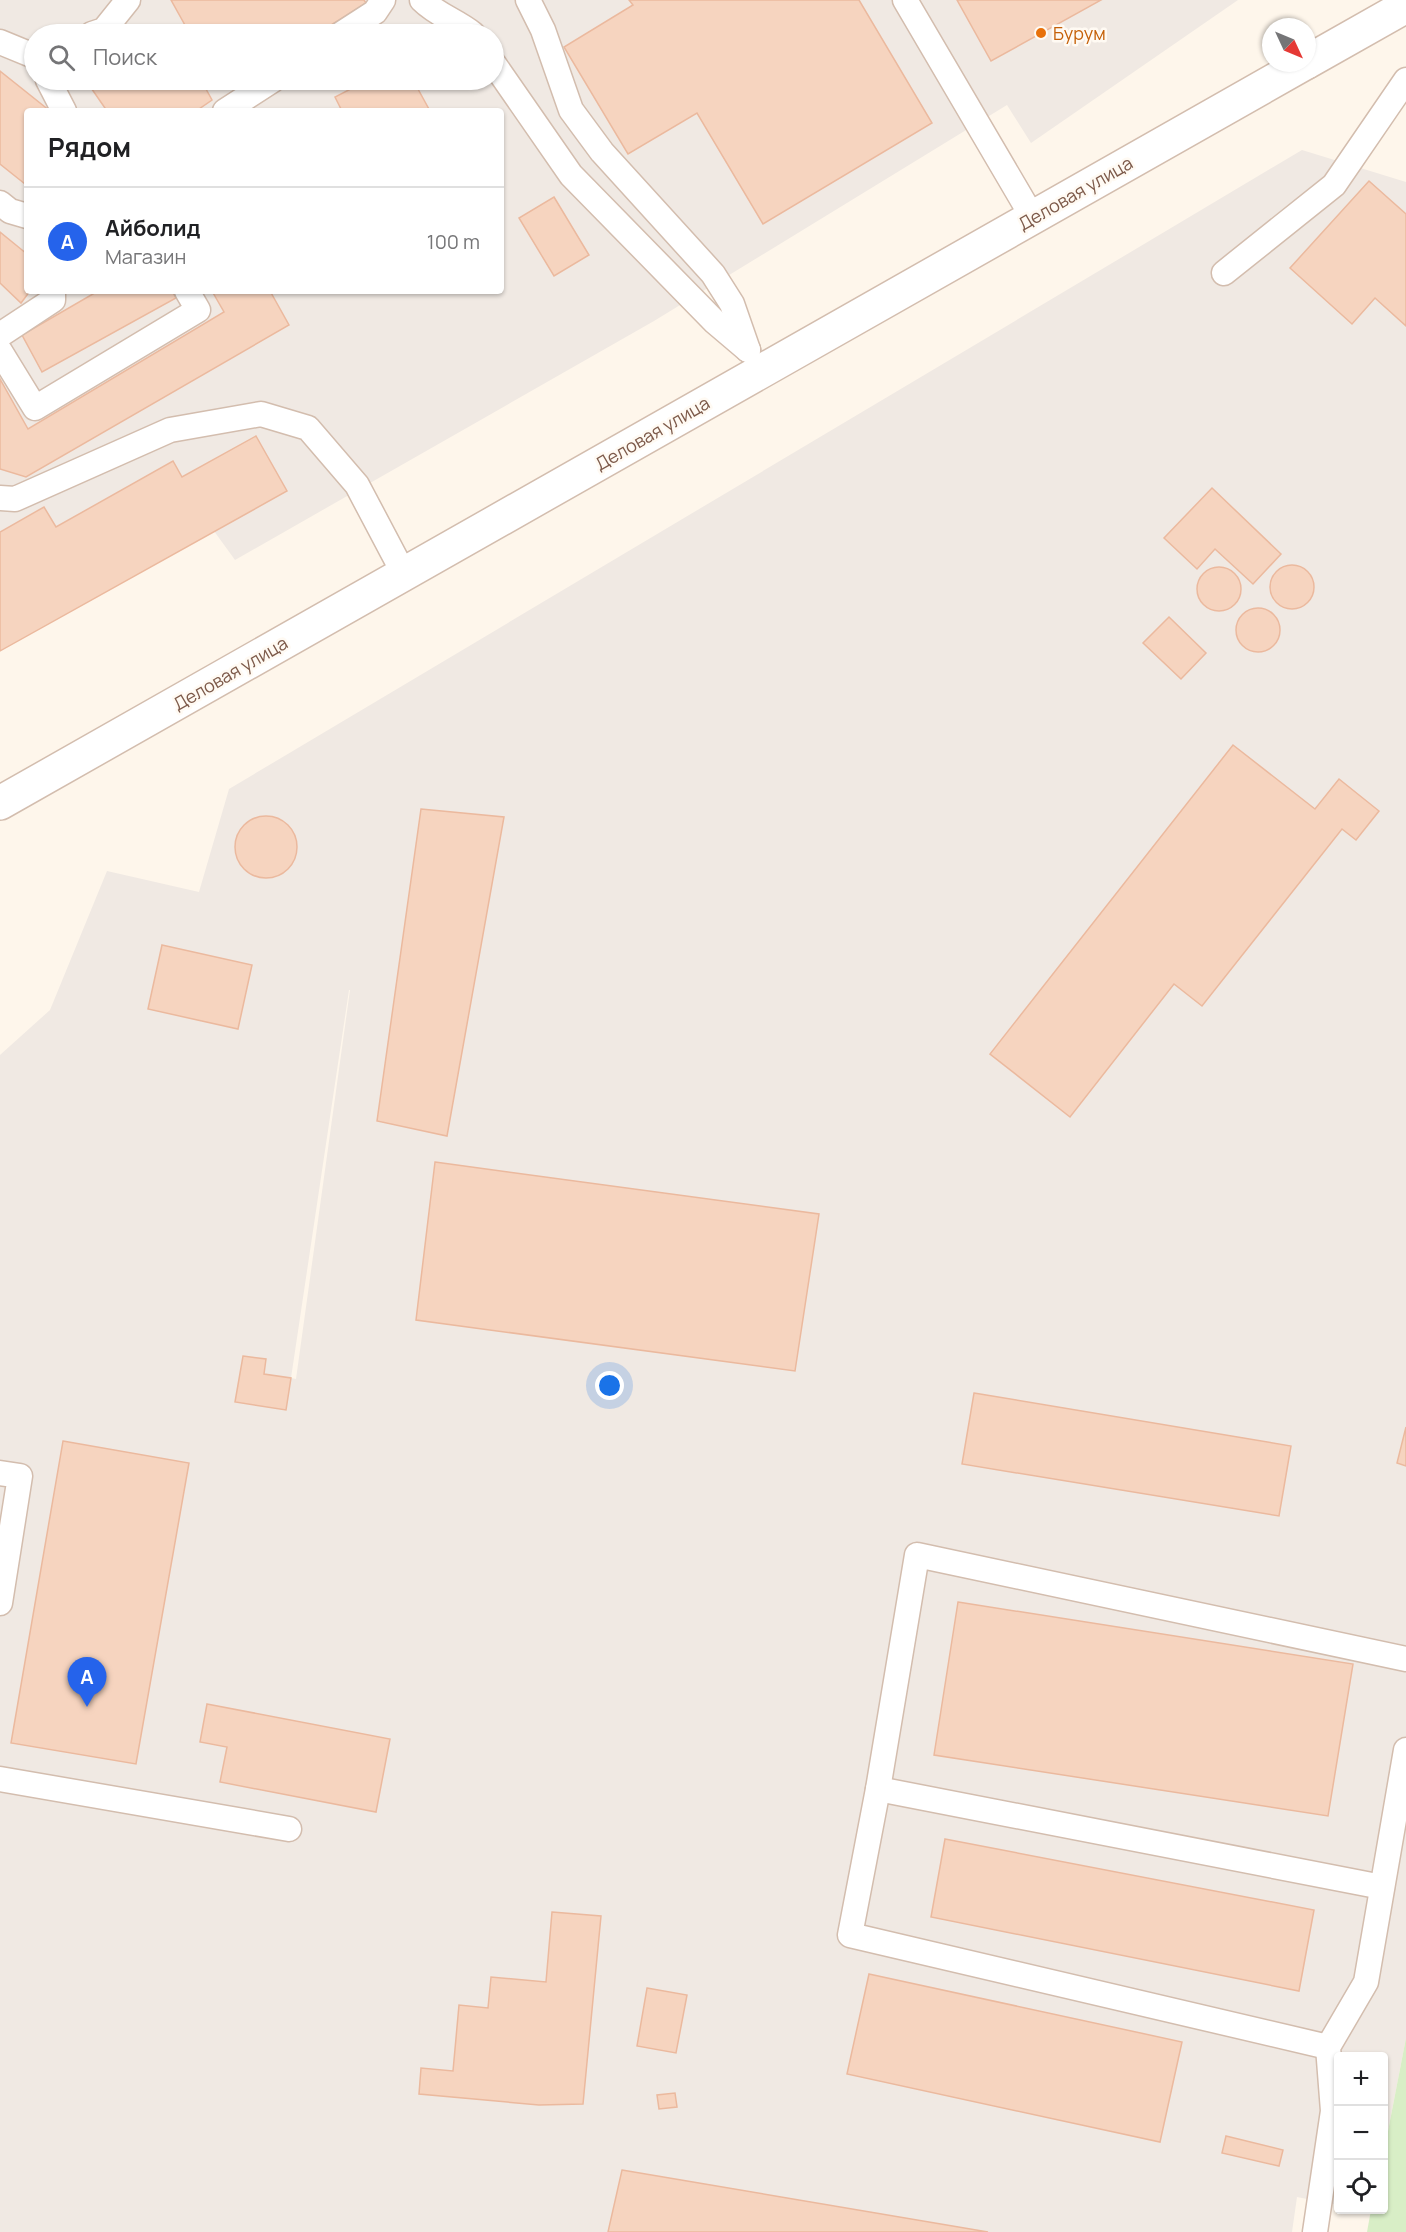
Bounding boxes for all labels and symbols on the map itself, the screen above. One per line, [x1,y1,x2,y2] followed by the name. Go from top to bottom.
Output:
[1262,18,1316,72] north arrow
[1053,21,1106,45] place label: Бурум
[1034,26,1048,40] marker: Бурум
[1013,150,1137,236] street label: Деловая улица
[590,390,714,476] street label: Деловая улица
[168,630,292,716] street label: Деловая улица
[595,1371,624,1400] your location
[68,1658,106,1707] pin: A

